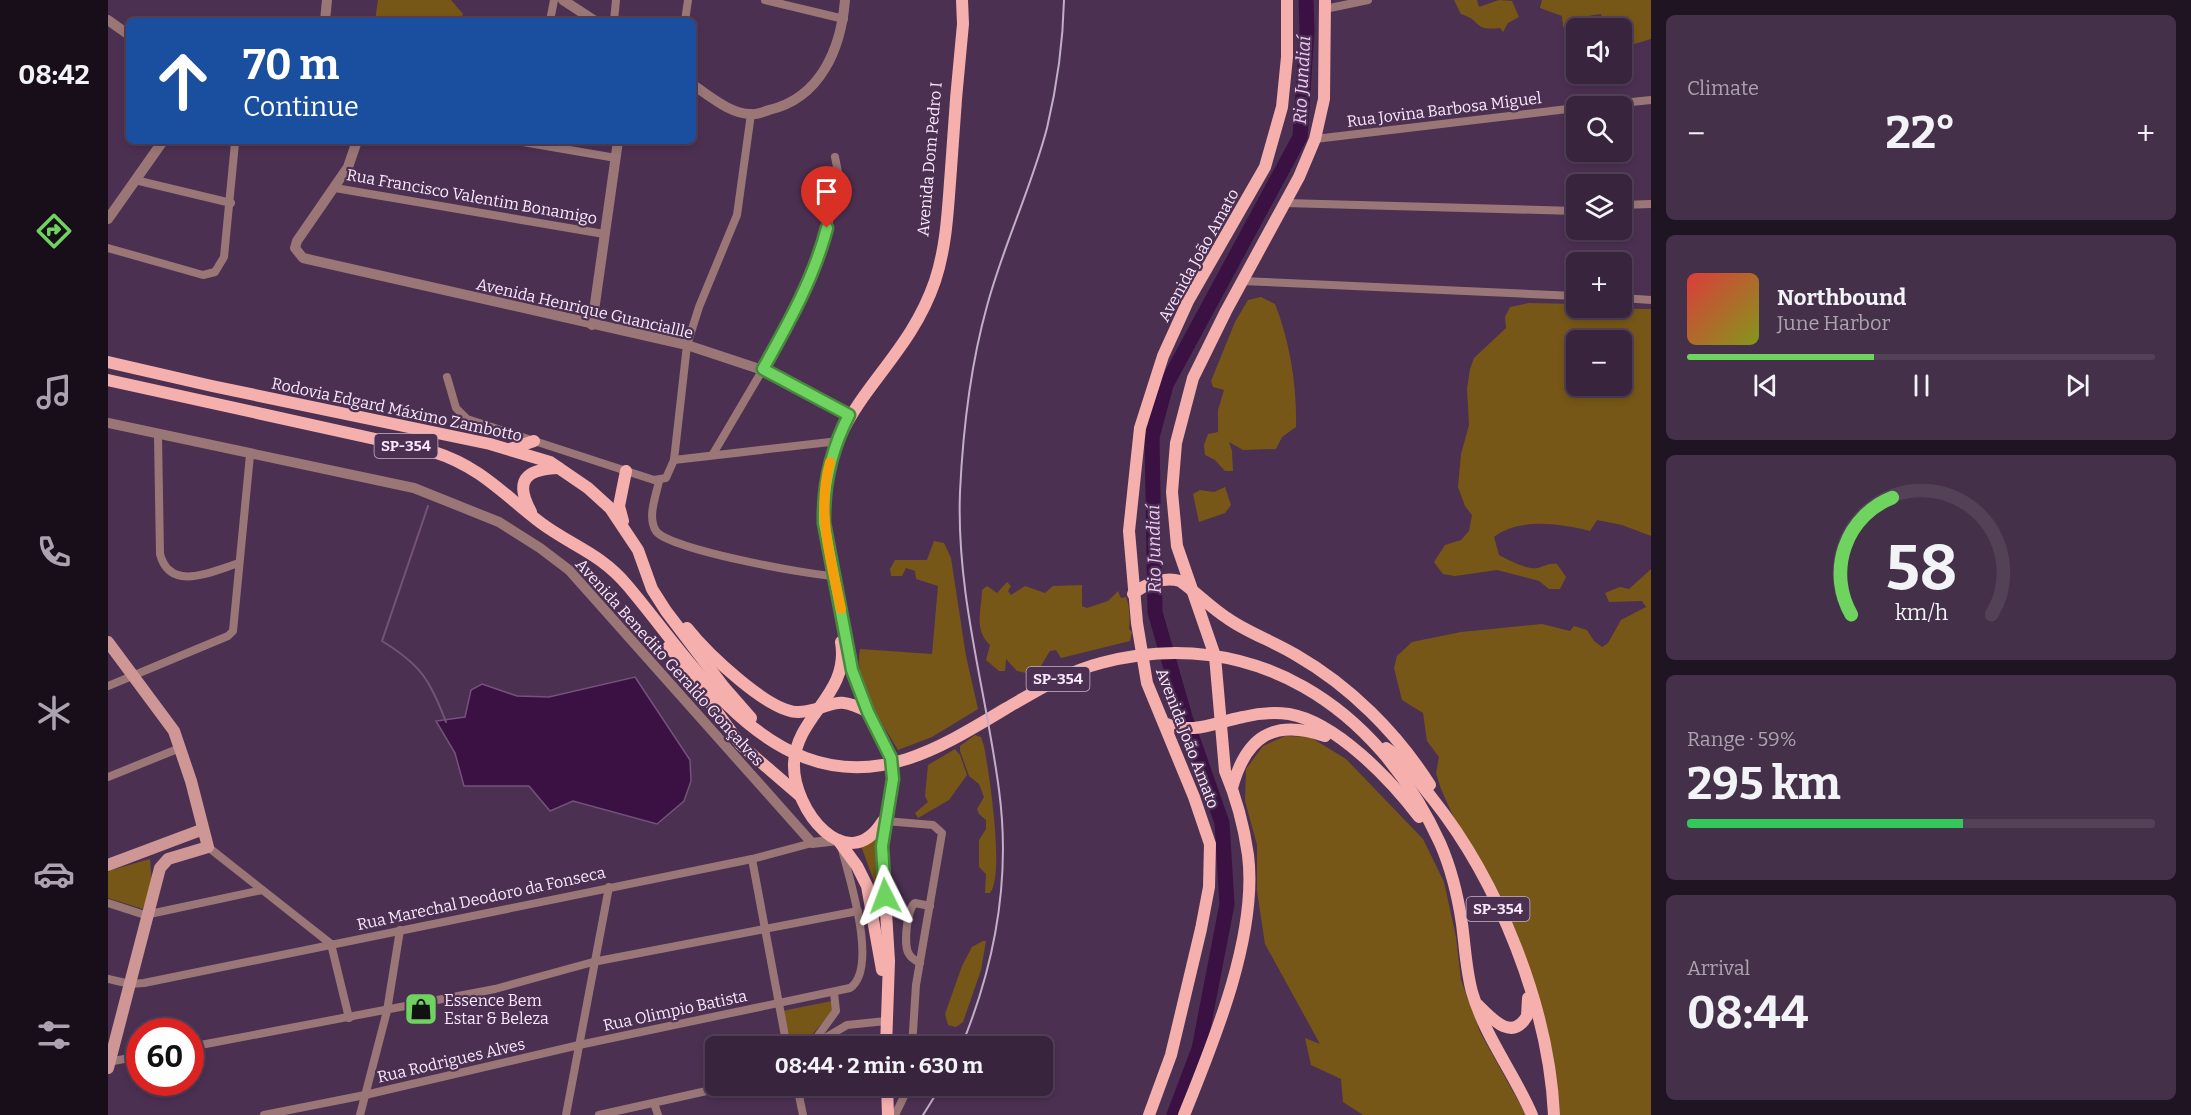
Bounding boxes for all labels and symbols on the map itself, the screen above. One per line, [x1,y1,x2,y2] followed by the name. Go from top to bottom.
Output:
[1289,33,1315,125] water label: Rio Jundiaí
[913,81,946,237] street label: Avenida Dom Pedro I
[1346,88,1543,131] street label: Rua Jovina Barbosa Miguel
[345,165,599,228] street label: Rua Francisco Valentim Bonamigo
[801,166,852,228] pin
[1154,186,1243,325] street label: Avenida João Amato
[475,274,695,343] street label: Avenida Henrique Guanciallle
[270,374,524,445] street label: Rodovia Edgard Máximo Zambotto
[374,434,438,458] road number: SP-354
[1142,503,1166,594] water label: Rio Jundiaí
[571,555,768,770] street label: Avenida Benedito Geraldo Gonçalves
[1152,665,1223,811] street label: Avenida João Amato
[1026,667,1090,691] road number: SP-354
[355,863,607,934] street label: Rua Marechal Deodoro da Fonseca
[853,864,917,928] position arrow
[1466,897,1530,921] road number: SP-354
[601,986,749,1035] street label: Rua Olimpio Batista
[403,991,439,1027] shop icon: Essence Bem Estar & Beleza
[444,991,549,1028] place label: Essence Bem Estar & Beleza
[126,1018,204,1096] speed limit sign: 60
[375,1034,527,1087] street label: Rua Rodrigues Alves

